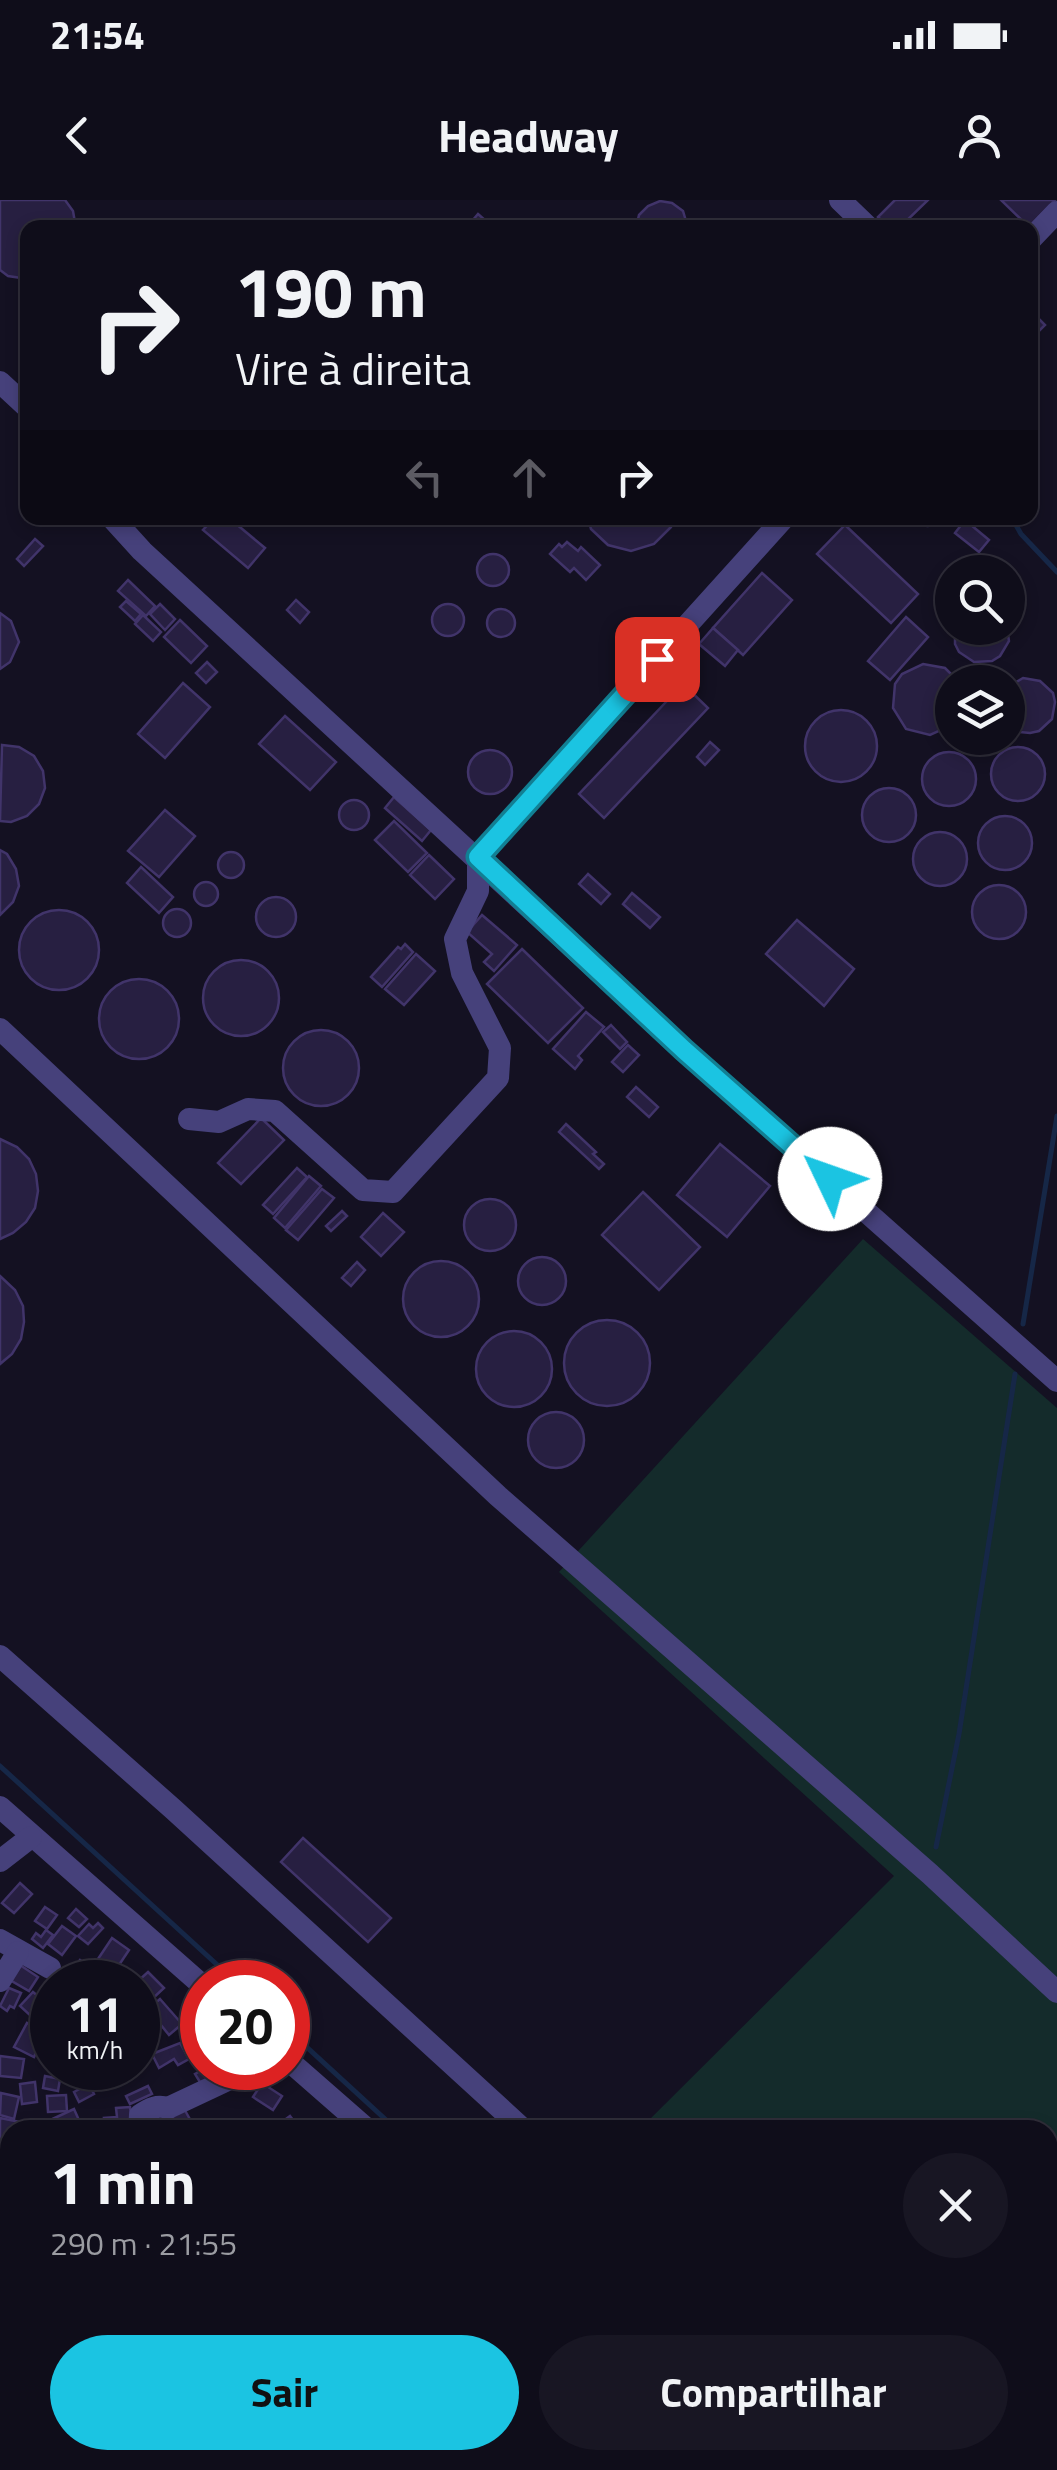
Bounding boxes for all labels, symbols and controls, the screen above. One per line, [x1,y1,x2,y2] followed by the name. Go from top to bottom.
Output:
[50,6,145,64] text: 21:54
[438,101,619,169] text: Headway
[50,108,105,163] icon: back
[952,108,1007,163] icon: person
[235,238,427,344] text: 190 m
[70,260,200,390] icon: right
[235,334,471,402] text: Vire à direita
[397,450,452,505] icon: left
[502,450,557,505] icon: ahead
[607,450,662,505] icon: right
[935,555,1025,755] map controls
[935,555,1025,645] button: search
[615,617,700,702] pin
[630,632,685,687] icon: arrive
[935,665,1025,755] button: layers
[778,1127,882,1231] position arrow
[180,1960,310,2090] speed limit sign: 20
[67,1975,123,2051] text: 11
[67,2031,123,2069] text: km/h
[50,2136,196,2227] text: 1 min
[903,2153,1008,2258] button: close
[50,2219,237,2267] text: 290 m · 21:55
[50,2335,519,2450] button: Sair
[539,2335,1008,2450] button: Compartilhar

